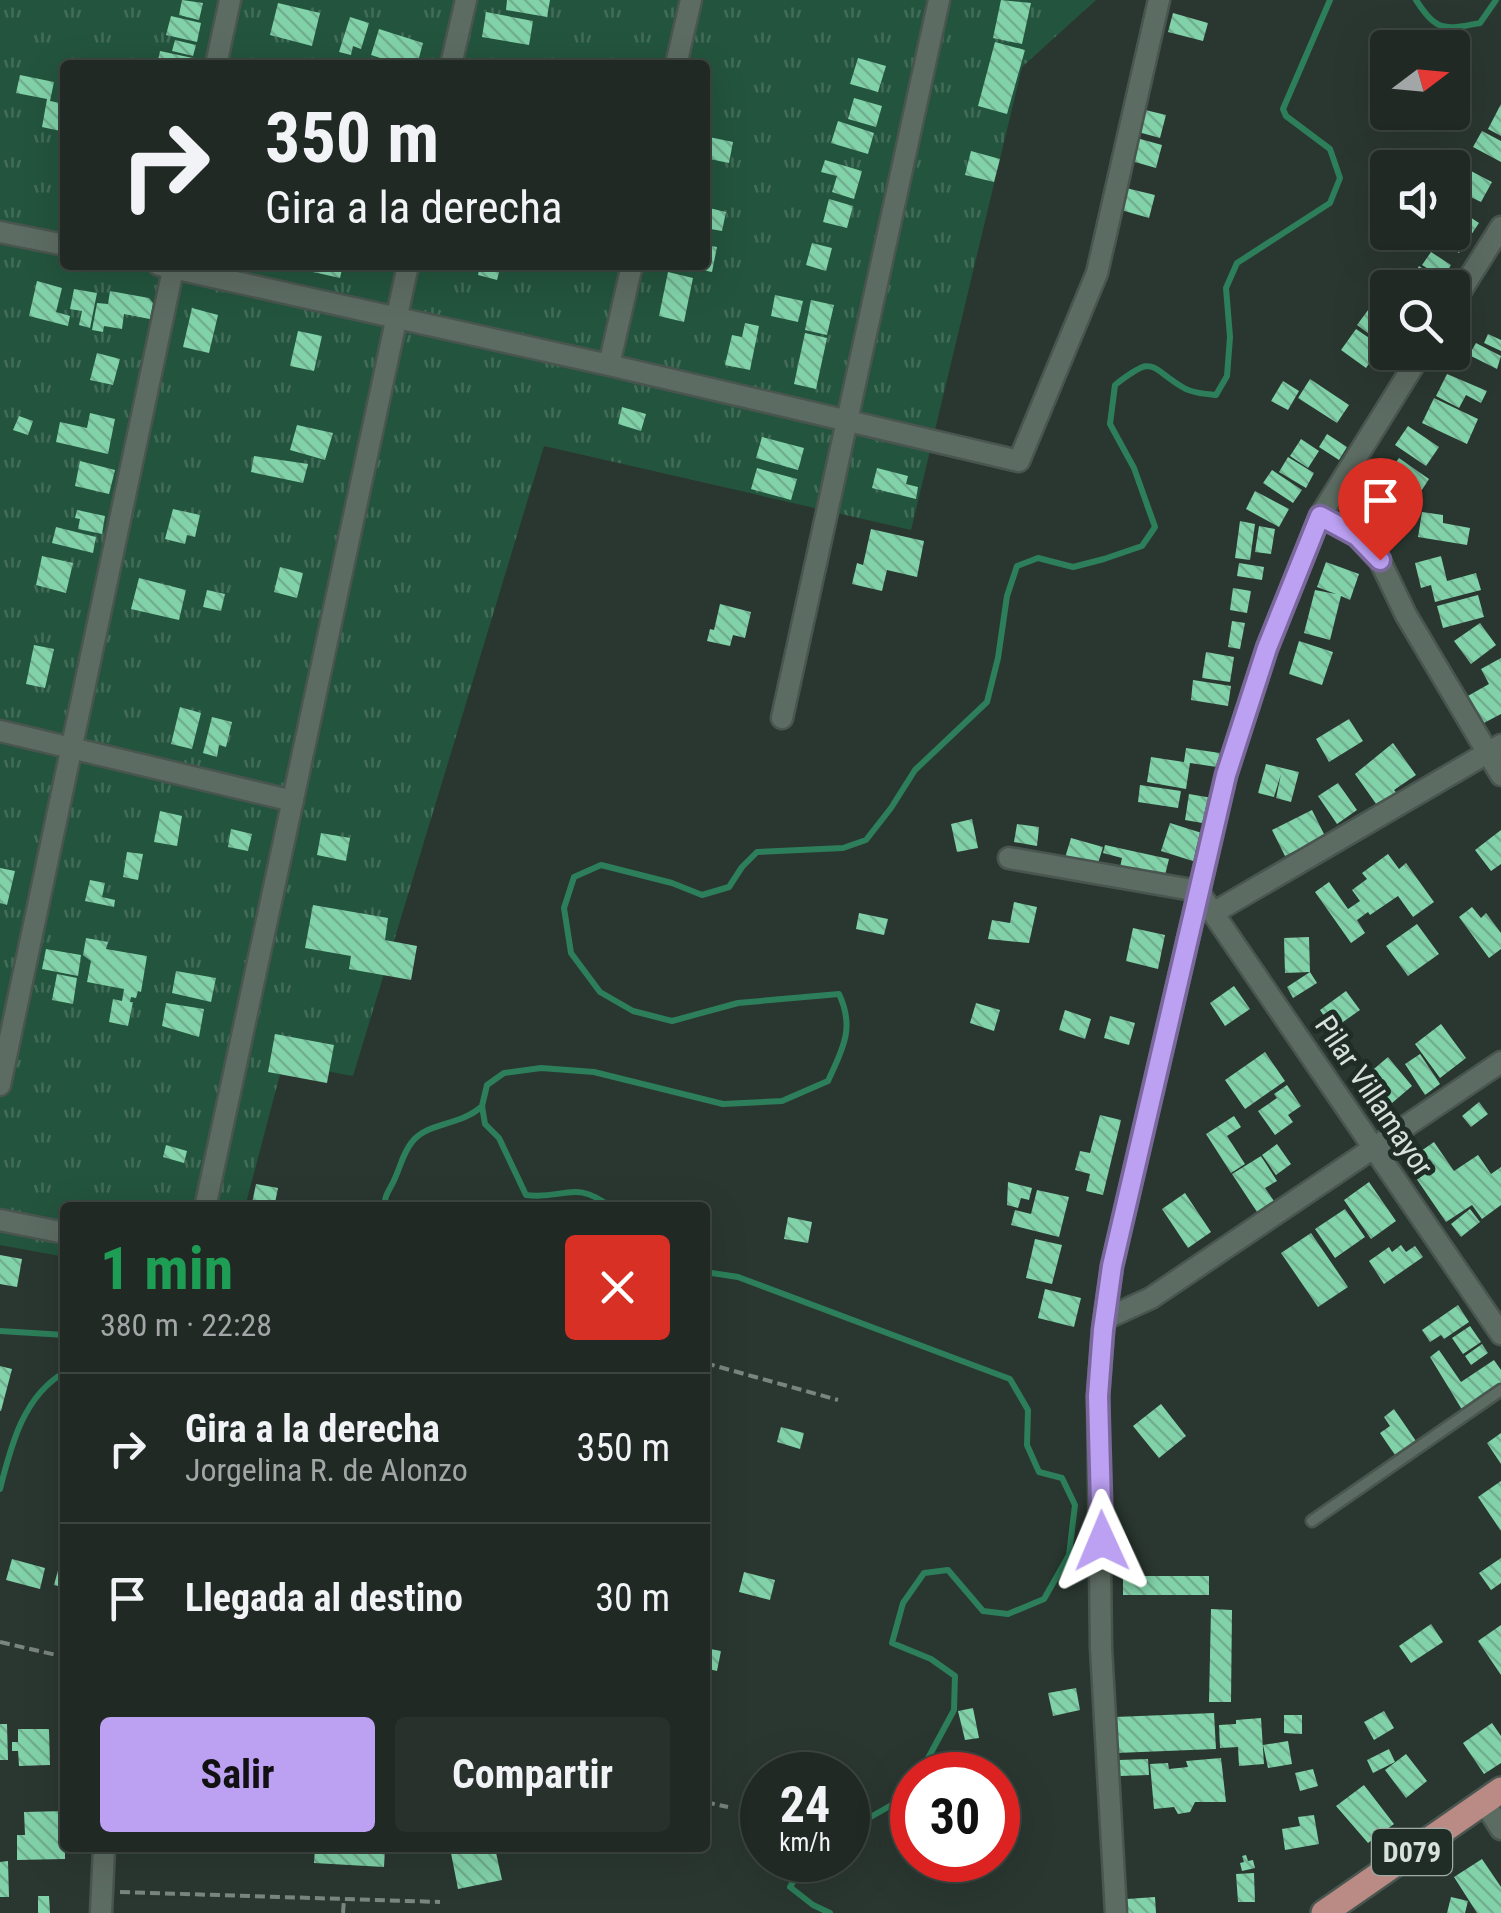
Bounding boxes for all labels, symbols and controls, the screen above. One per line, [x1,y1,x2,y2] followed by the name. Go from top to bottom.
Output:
[1370,30,1470,130] north arrow
[1370,30,1470,370] map controls
[265,97,439,179] text: 350 m
[100,100,230,230] icon: right
[1370,150,1470,250] button: sound
[265,181,563,234] text: Gira a la derecha
[1370,270,1470,370] button: search
[1338,458,1423,561] pin
[1353,473,1408,528] icon: arrive
[1308,1009,1441,1183] street label: Pilar Villamayor
[100,1233,233,1304] text: 1 min
[565,1235,670,1340] button: close
[100,1306,272,1344] text: 380 m · 22:28
[185,1407,440,1451] text: Gira a la derecha
[100,1421,155,1476] icon: right
[576,1426,670,1470] text: 350 m
[185,1451,468,1489] text: Jorgelina R. de Alonzo
[1050,1489,1154,1593] position arrow
[100,1571,155,1626] icon: arrive
[185,1576,463,1620] text: Llegada al destino
[595,1576,670,1620] text: 30 m
[100,1717,375,1832] button: Salir
[395,1717,670,1832] button: Compartir
[890,1752,1020,1882] speed limit sign: 30
[780,1776,830,1834] text: 24
[779,1828,831,1857] text: km/h
[1372,1829,1452,1875] road number: D079

